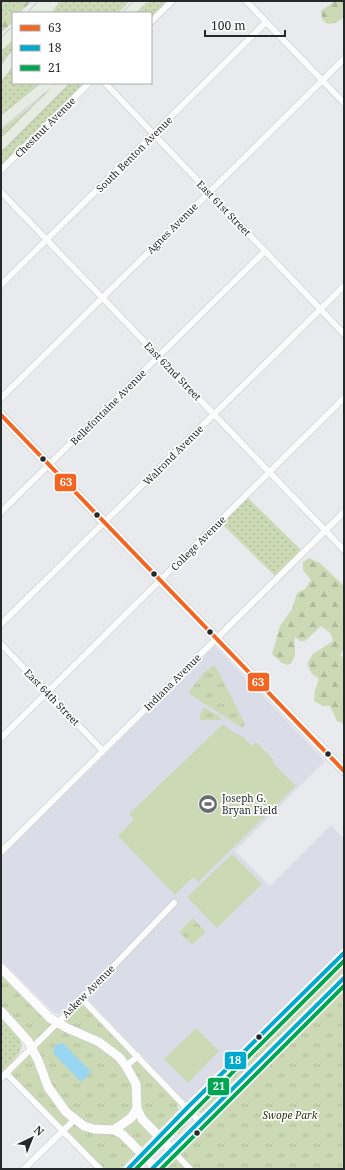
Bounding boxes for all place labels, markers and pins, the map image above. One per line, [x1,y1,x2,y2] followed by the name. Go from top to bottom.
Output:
[38,454,48,464] unlabelled marker
[92,510,102,520] unlabelled marker
[149,569,159,579] unlabelled marker
[205,627,215,637] unlabelled marker
[323,749,333,759] unlabelled marker
[221,791,277,817] place label: Joseph G. Bryan Field
[197,793,219,815] sports icon: Joseph G. Bryan Field
[254,1032,264,1042] unlabelled marker
[192,1128,202,1138] unlabelled marker

